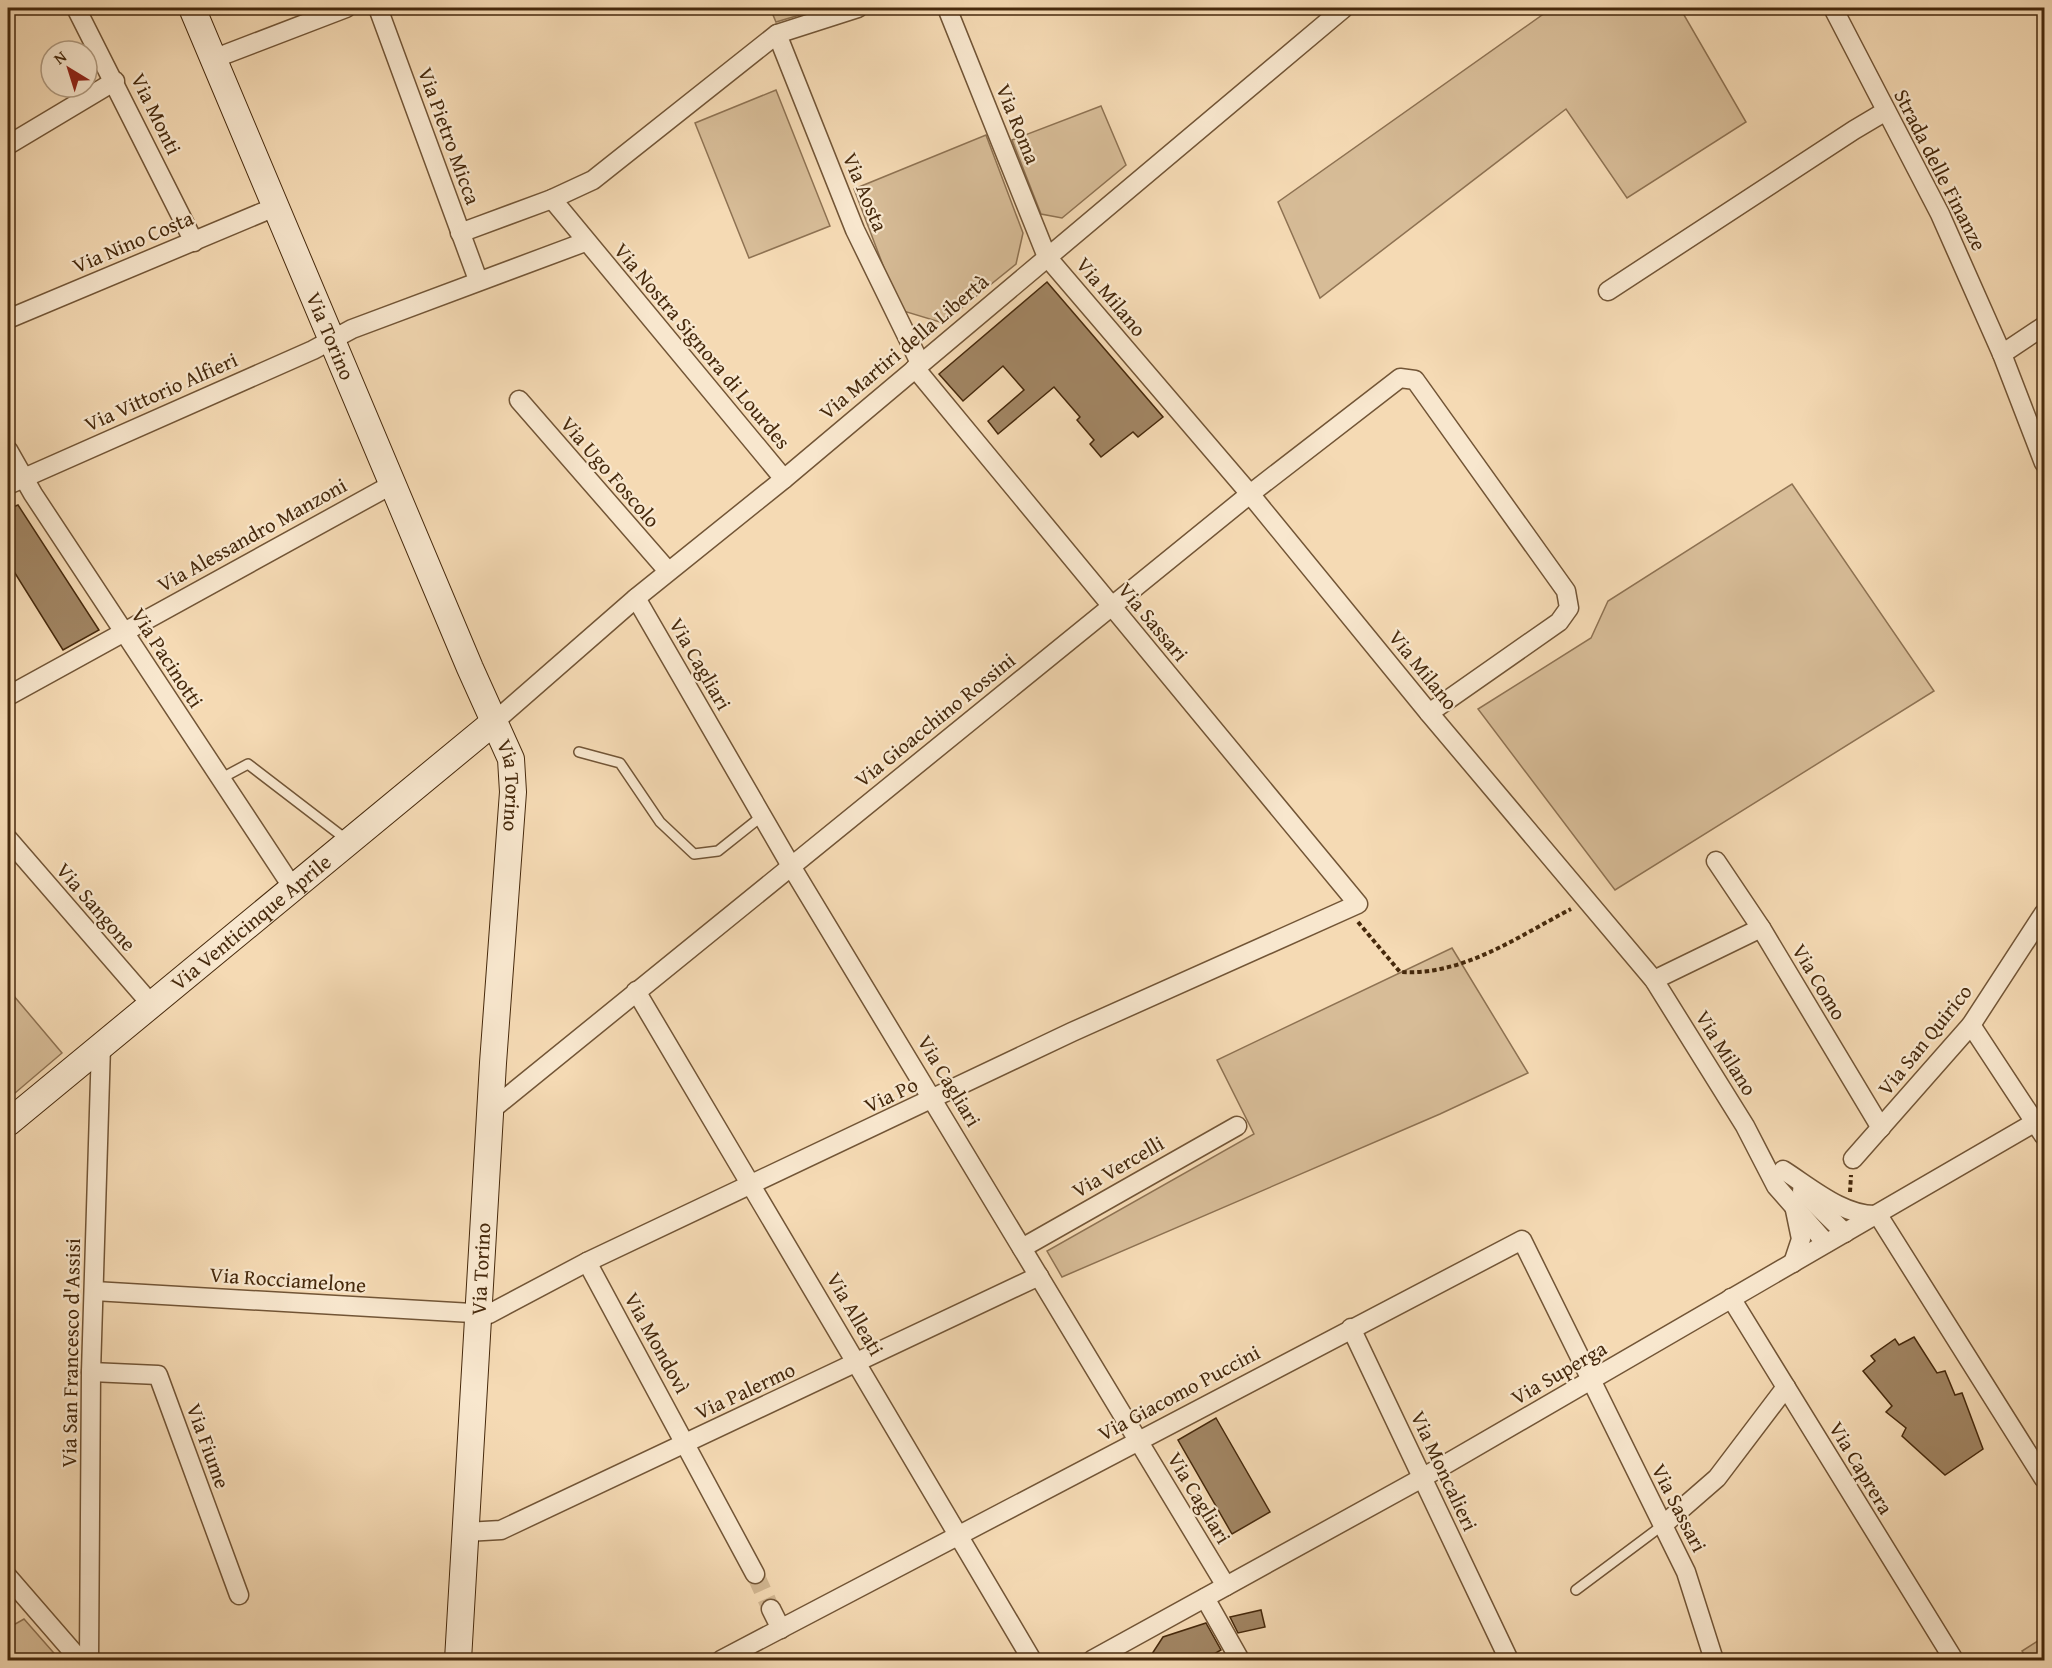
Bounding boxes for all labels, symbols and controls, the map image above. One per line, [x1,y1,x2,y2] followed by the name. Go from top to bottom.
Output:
[39,39,99,99] north arrow
[48,44,72,70] text: N
[410,63,489,209] street label: Via Pietro Micca
[123,68,190,160] street label: Via Monti
[988,79,1049,169] street label: Via Roma
[1886,84,1995,256] street label: Strada delle Finanze
[835,147,896,236] street label: Via Aosta
[67,202,198,281] street label: Via Nino Costa
[607,236,798,456] street label: Via Nostra Signora di Lourdes
[1069,250,1154,343] street label: Via Milano
[812,266,995,427] street label: Via Martiri della Libertà
[298,287,363,385] street label: Via Torino
[79,344,243,439] street label: Via Vittorio Alfieri
[553,409,668,534] street label: Via Ugo Foscolo
[151,469,352,600] street label: Via Alessandro Manzoni
[1111,575,1196,668] street label: Via Sassari
[123,602,211,714] street label: Via Pacinotti
[661,612,739,716] street label: Via Cagliari
[1381,623,1466,717] street label: Via Milano
[847,645,1022,794] street label: Via Gioacchino Rossini
[489,734,529,833] street label: Via Torino
[164,846,338,998] street label: Via Venticinque Aprile
[49,855,144,958] street label: Via Sangone
[1784,938,1854,1026] street label: Via Como
[1870,977,1979,1102] street label: Via San Quirico
[1688,1004,1765,1102] street label: Via Milano
[910,1029,989,1133] street label: Via Cagliari
[859,1069,923,1120] street label: Via Po
[1066,1128,1170,1205] street label: Via Vercelli
[463,1222,498,1316] street label: Via Torino
[53,1238,88,1468] street label: Via San Francesco d'Assisi
[209,1259,367,1300] street label: Via Rocciamelone
[819,1266,892,1361] street label: Via Alleati
[617,1286,698,1399] street label: Via Mondovì
[1505,1333,1612,1412] street label: Via Superga
[1092,1337,1265,1448] street label: Via Giacomo Puccini
[689,1354,800,1427] street label: Via Palermo
[179,1399,238,1493] street label: Via Fiume
[1403,1406,1486,1536] street label: Via Moncalieri
[1822,1415,1901,1520] street label: Via Caprera
[1160,1446,1239,1550] street label: Via Cagliari
[1644,1458,1715,1557] street label: Via Sassari

